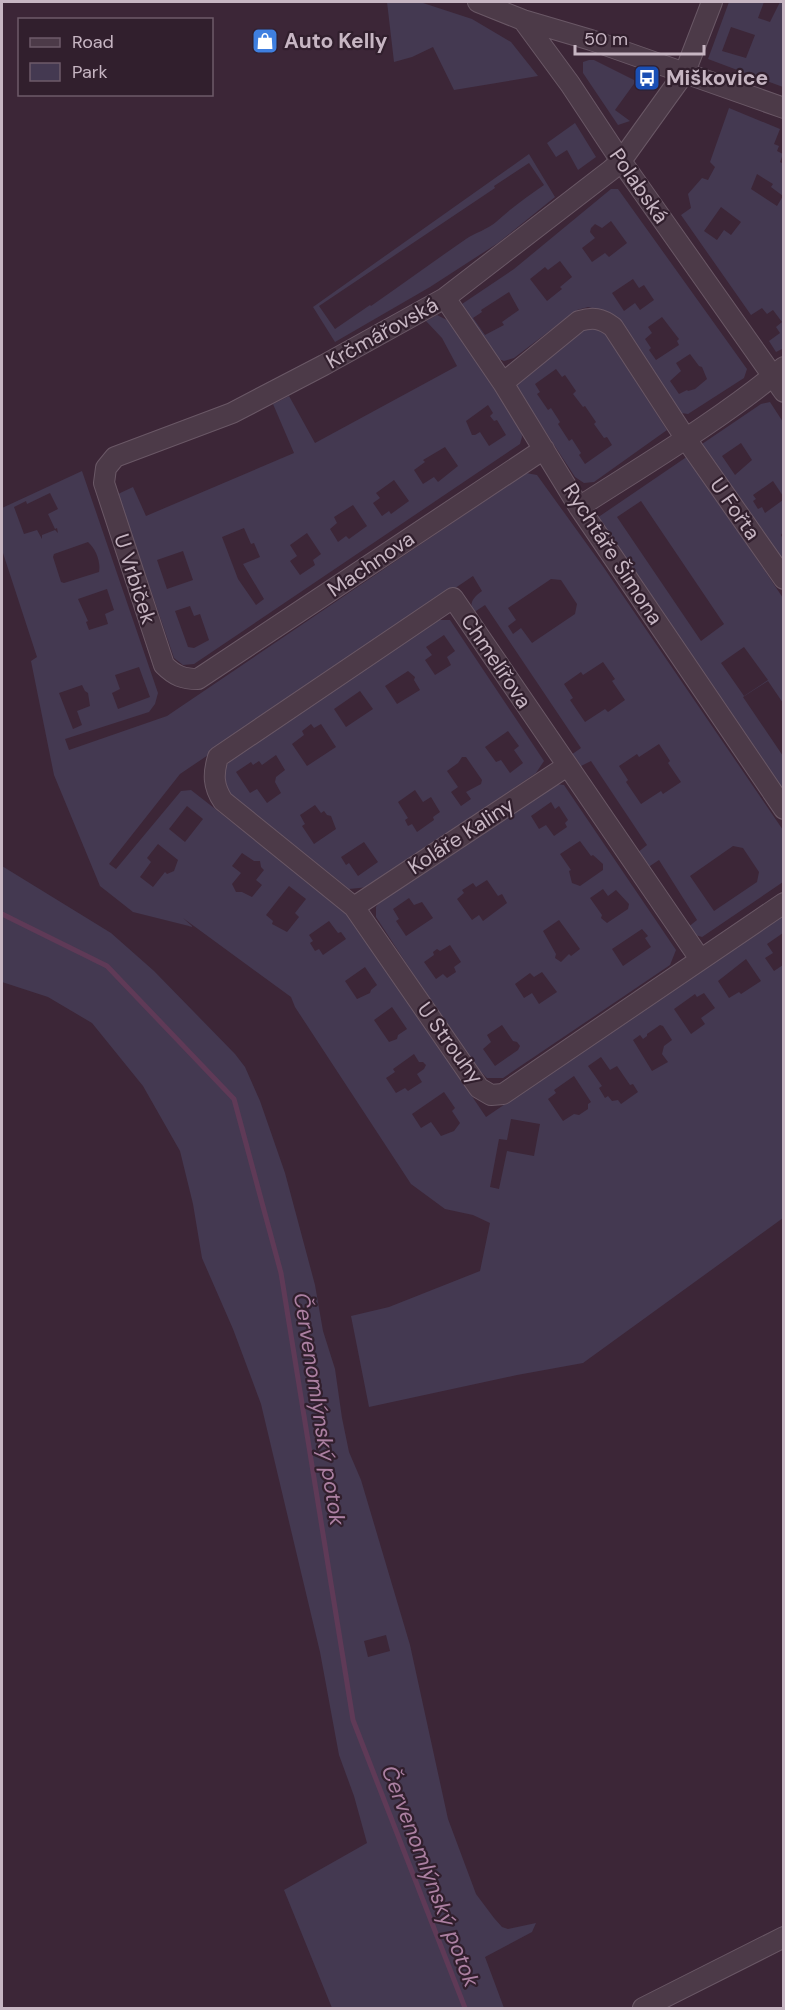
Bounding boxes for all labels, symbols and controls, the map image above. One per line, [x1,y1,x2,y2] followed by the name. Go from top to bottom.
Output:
[18,18,213,96] legend
[575,18,704,56] scale bar
[250,26,280,56] shop icon: Auto Kelly
[284,27,388,55] place label: Auto Kelly
[584,27,628,51] text: 50 m
[72,30,114,54] text: Road
[72,60,108,84] text: Park
[632,63,662,93] bus stop icon: Miškovice
[666,64,768,92] place label: Miškovice
[603,143,675,229] street label: Polabská
[321,291,443,375] street label: Krčmářovská
[703,472,767,546] street label: U Fořta
[557,478,669,630] street label: Rychtáře Šimona
[322,525,420,603] street label: Machnova
[107,530,163,628] street label: U Vrbiček
[454,608,538,714] street label: Chmelířova
[402,791,520,881] street label: Koláře Kaliny
[411,996,489,1090] street label: U Strouhy
[287,1291,352,1528] water label: Červenomlýnský potok
[375,1761,487,1992] water label: Červenomlýnský potok

